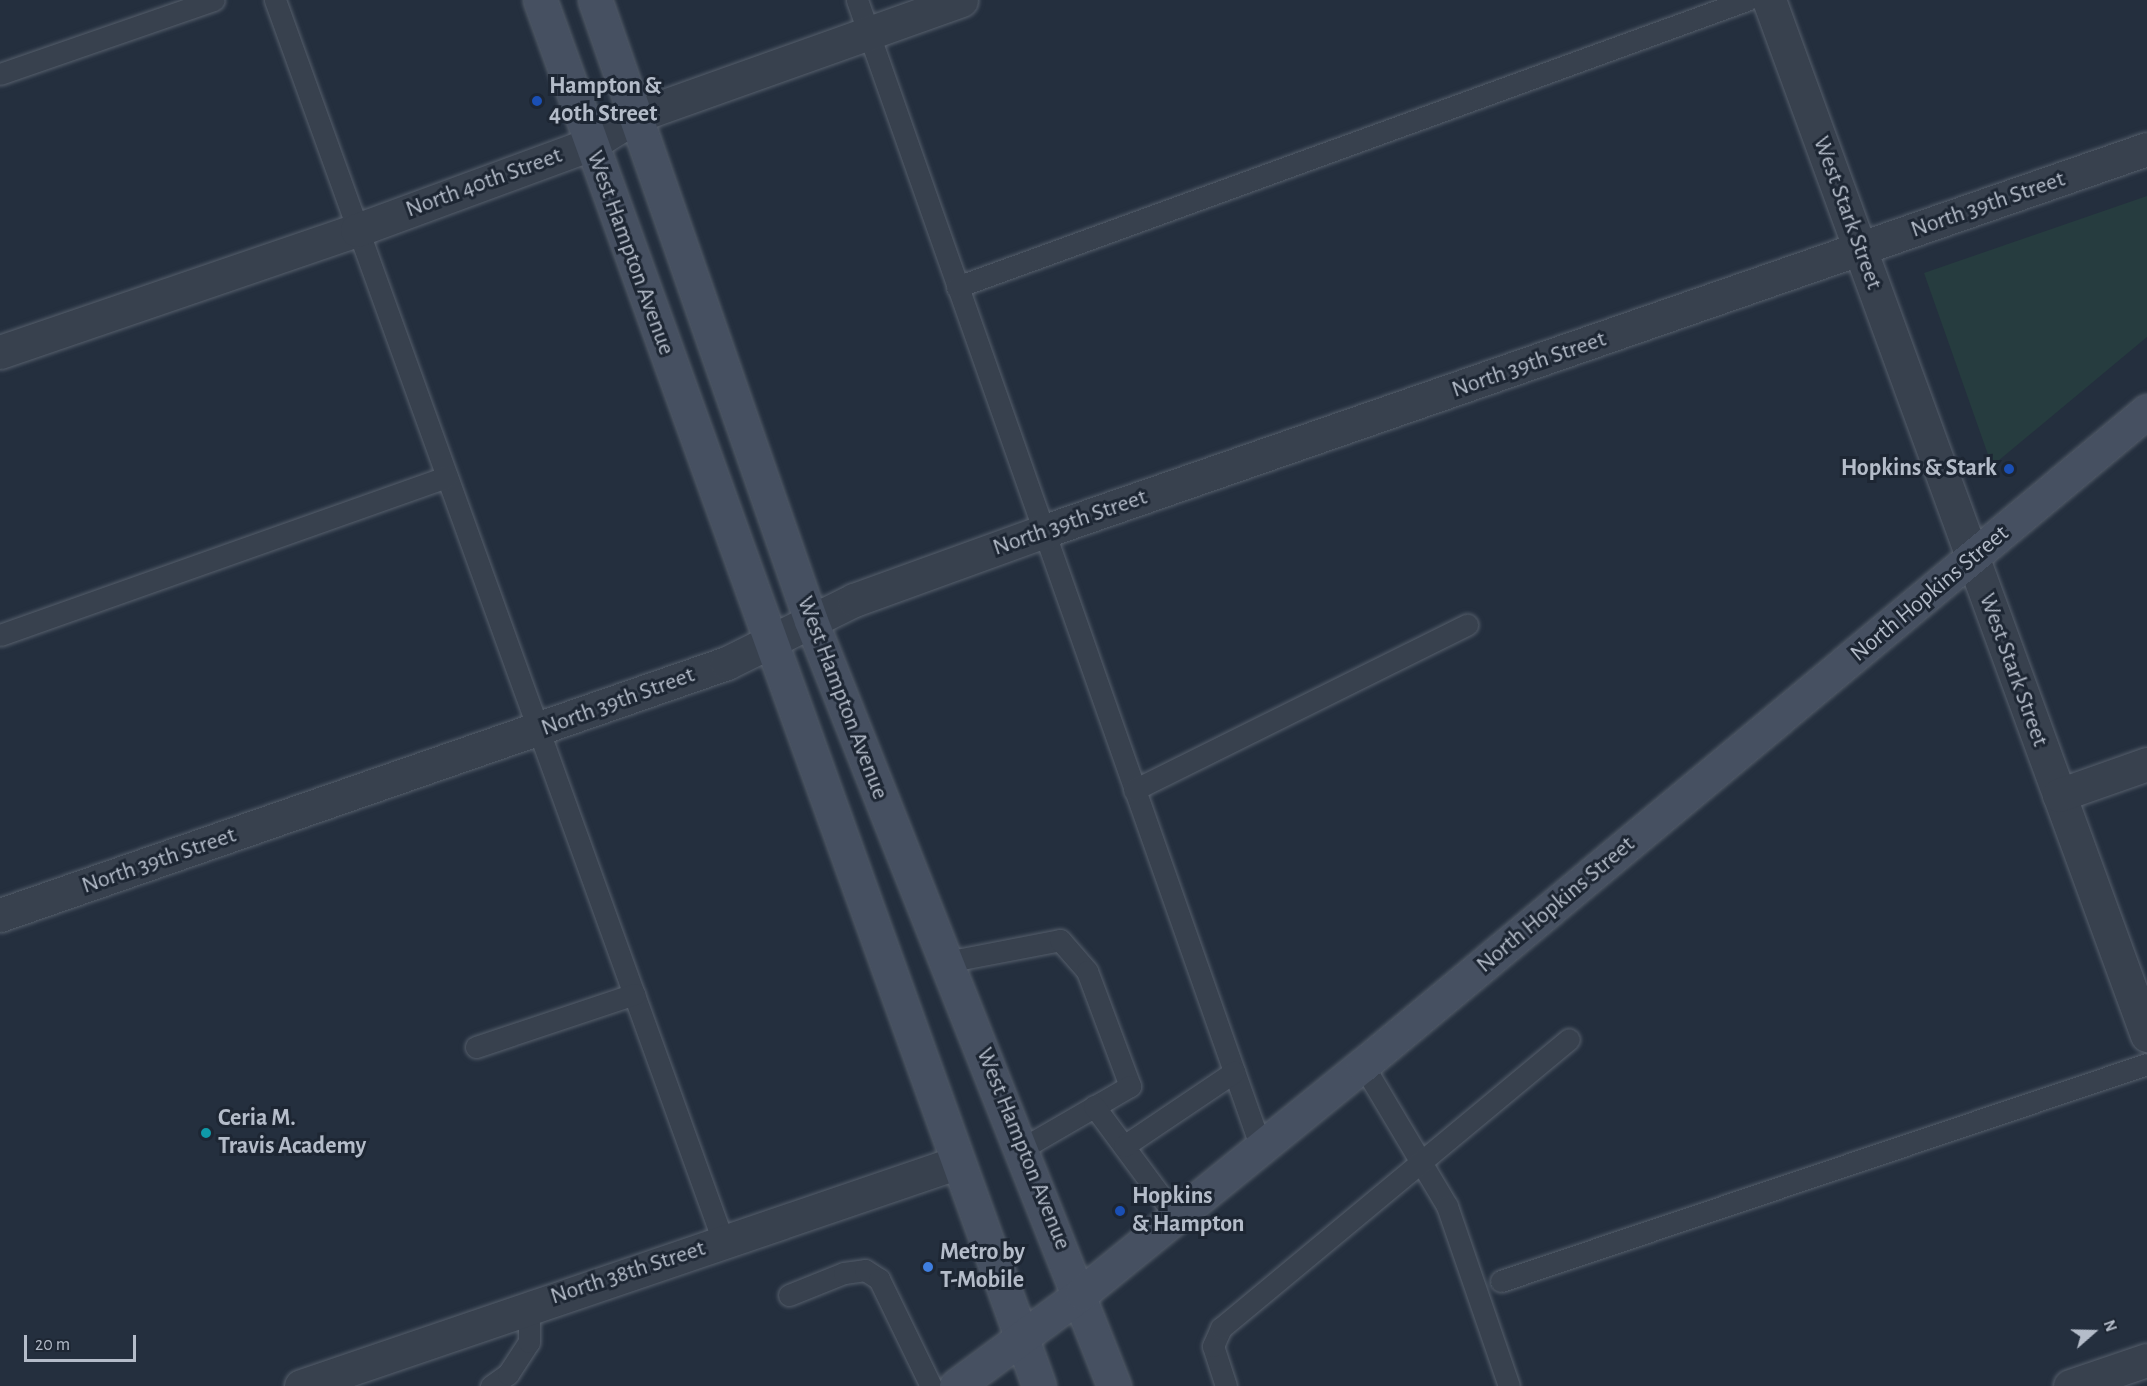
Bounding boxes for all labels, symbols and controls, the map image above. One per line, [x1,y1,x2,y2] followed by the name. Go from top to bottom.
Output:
[549,73,662,129] place label: Hampton & 40th Street
[530,94,544,108] marker: Hampton & 40th Street
[1806,132,1888,294] street label: West Stark Street
[402,141,566,225] street label: North 40th Street
[580,147,680,359] street label: West Hampton Avenue
[1907,165,2069,245] street label: North 39th Street
[1448,325,1610,405] street label: North 39th Street
[1841,455,1997,483] place label: Hopkins & Stark
[2002,462,2016,476] marker: Hopkins & Stark
[989,483,1151,563] street label: North 39th Street
[1845,519,2015,669] street label: North Hopkins Street
[1972,589,2054,751] street label: West Stark Street
[790,592,894,804] street label: West Hampton Avenue
[537,661,699,743] street label: North 39th Street
[78,821,240,901] street label: North 39th Street
[1471,830,1641,980] street label: North Hopkins Street
[969,1044,1077,1254] street label: West Hampton Avenue
[218,1105,366,1161] place label: Ceria M. Travis Academy
[199,1126,213,1140] marker: Ceria M. Travis Academy
[1132,1183,1245,1239] place label: Hopkins & Hampton
[1113,1204,1127,1218] marker: Hopkins & Hampton
[547,1234,709,1312] street label: North 38th Street
[940,1239,1025,1295] place label: Metro by T-Mobile
[921,1260,935,1274] marker: Metro by T-Mobile
[2063,1302,2123,1362] north arrow
[2100,1318,2119,1334] text: N
[27,1323,140,1361] scale bar
[35,1336,70,1354] text: 20 m

